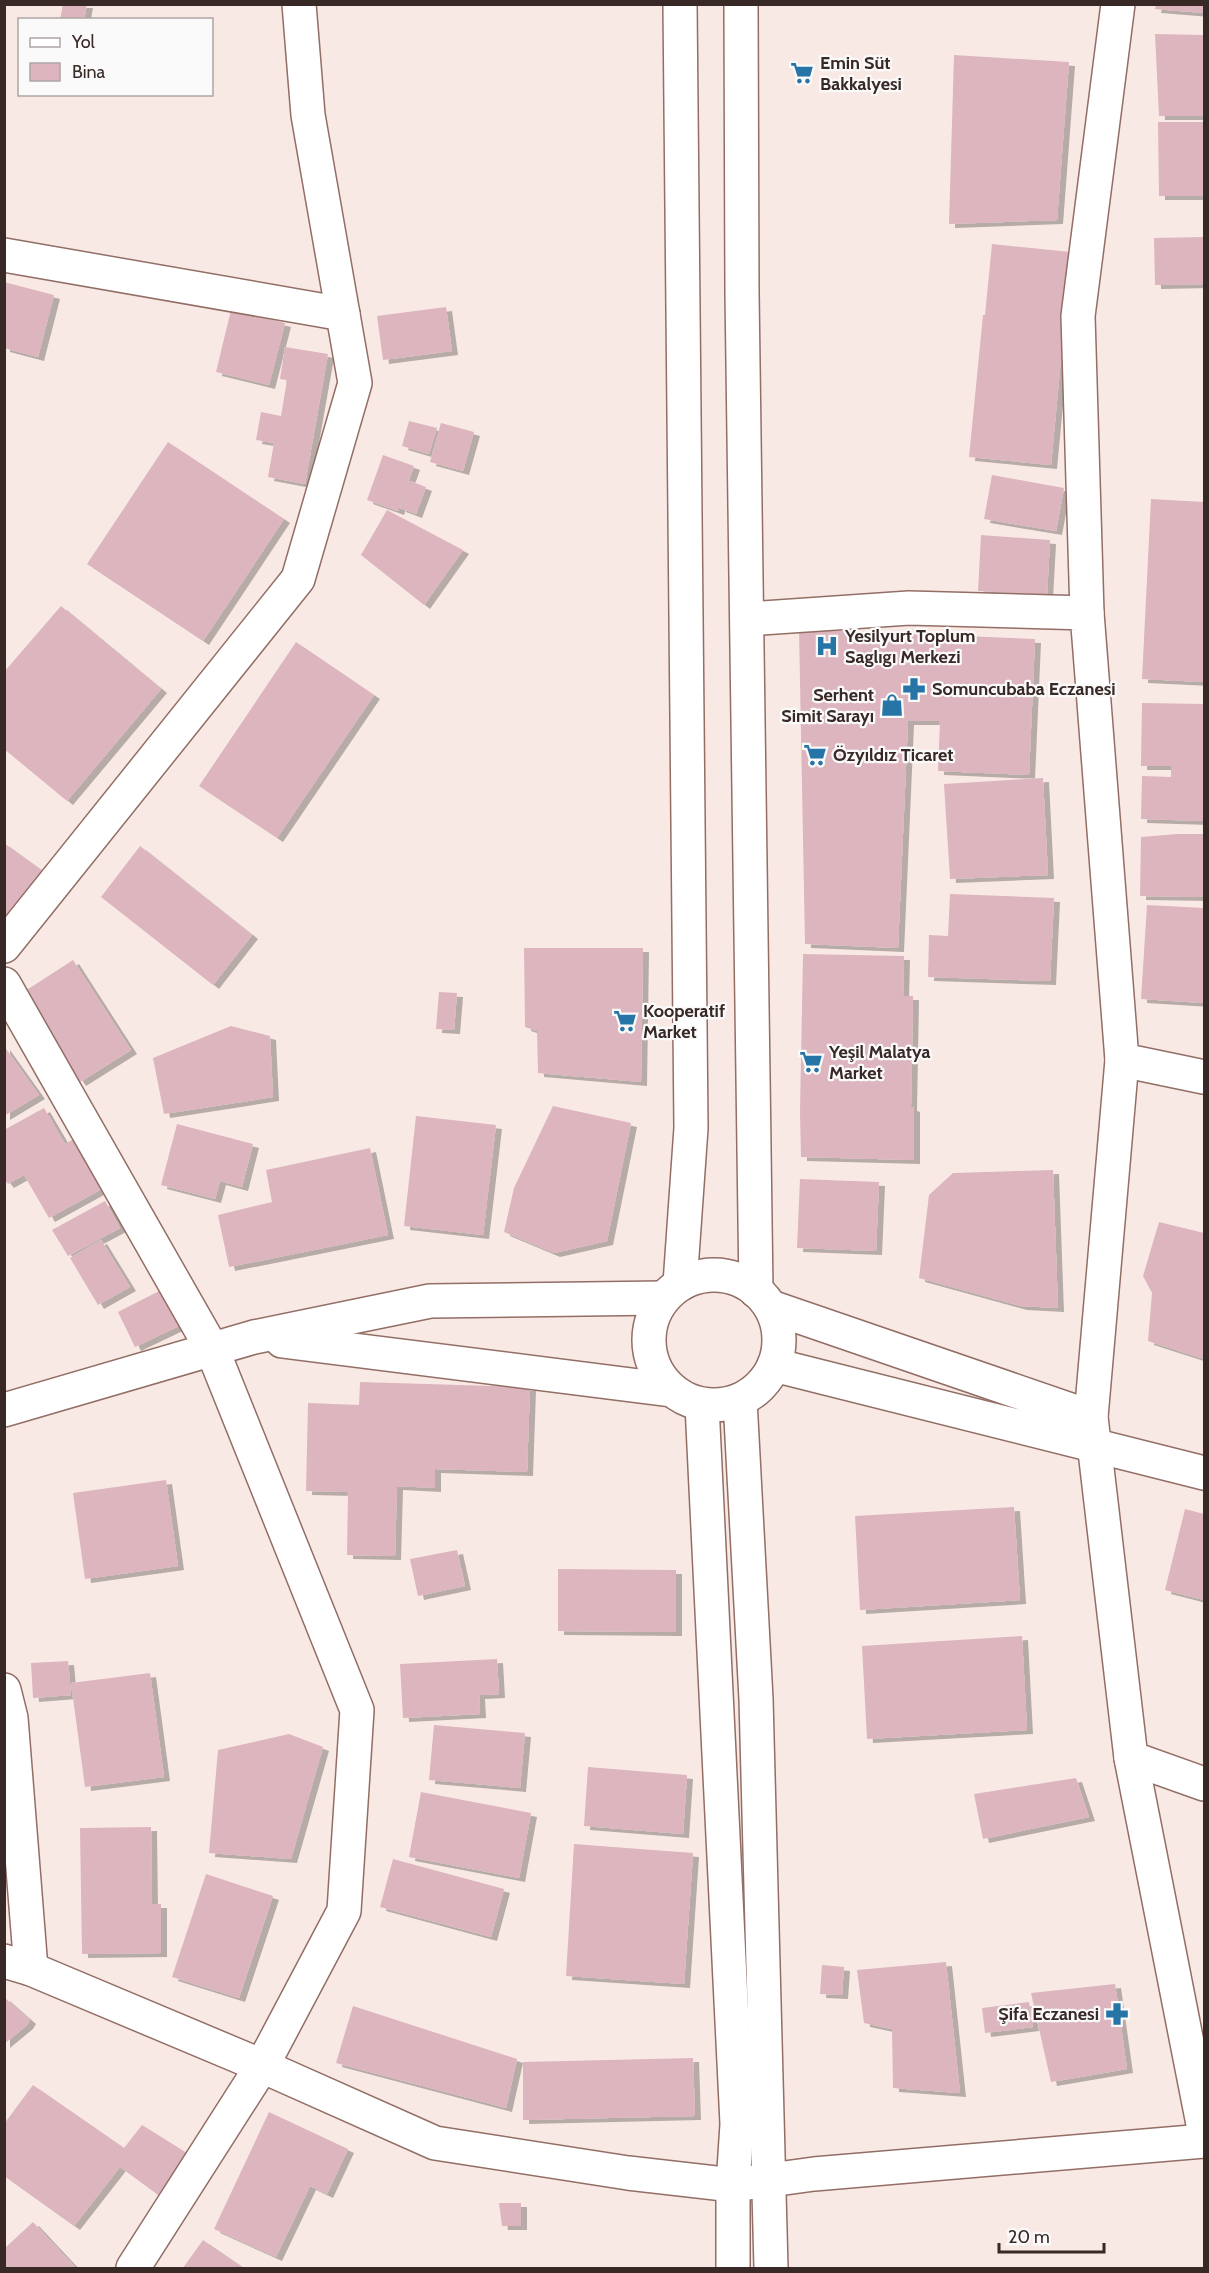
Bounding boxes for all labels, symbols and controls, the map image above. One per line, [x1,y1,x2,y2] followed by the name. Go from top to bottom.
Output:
[18,18,213,96] legend
[71,31,96,53] text: Yol
[820,52,902,95] place label: Emin Süt Bakkalyesi
[789,60,815,86] supermarket icon: Emin Süt Bakkalyesi
[72,61,106,83] text: Bina
[844,625,975,668] place label: Yesilyurt Toplum Saglıgı Merkezi
[814,633,840,659] hospital icon: Yesilyurt Toplum Saglıgı Merkezi
[901,676,927,702] pharmacy icon: Somuncubaba Eczanesi
[932,678,1116,700] place label: Somuncubaba Eczanesi
[781,684,874,727] place label: Serhent Simit Sarayı
[879,692,905,718] shop icon: Serhent Simit Sarayı
[802,742,828,768] supermarket icon: Özyıldız Ticaret
[833,744,953,766] place label: Özyıldız Ticaret
[643,1000,725,1043] place label: Kooperatif Market
[612,1008,638,1034] supermarket icon: Kooperatif Market
[828,1041,931,1084] place label: Yeşil Malatya Market
[798,1049,824,1075] supermarket icon: Yeşil Malatya Market
[1104,2001,1130,2027] pharmacy icon: Şifa Eczanesi
[998,2003,1099,2025] place label: Şifa Eczanesi
[999,2216,1104,2254] scale bar
[1008,2226,1050,2248] text: 20 m

